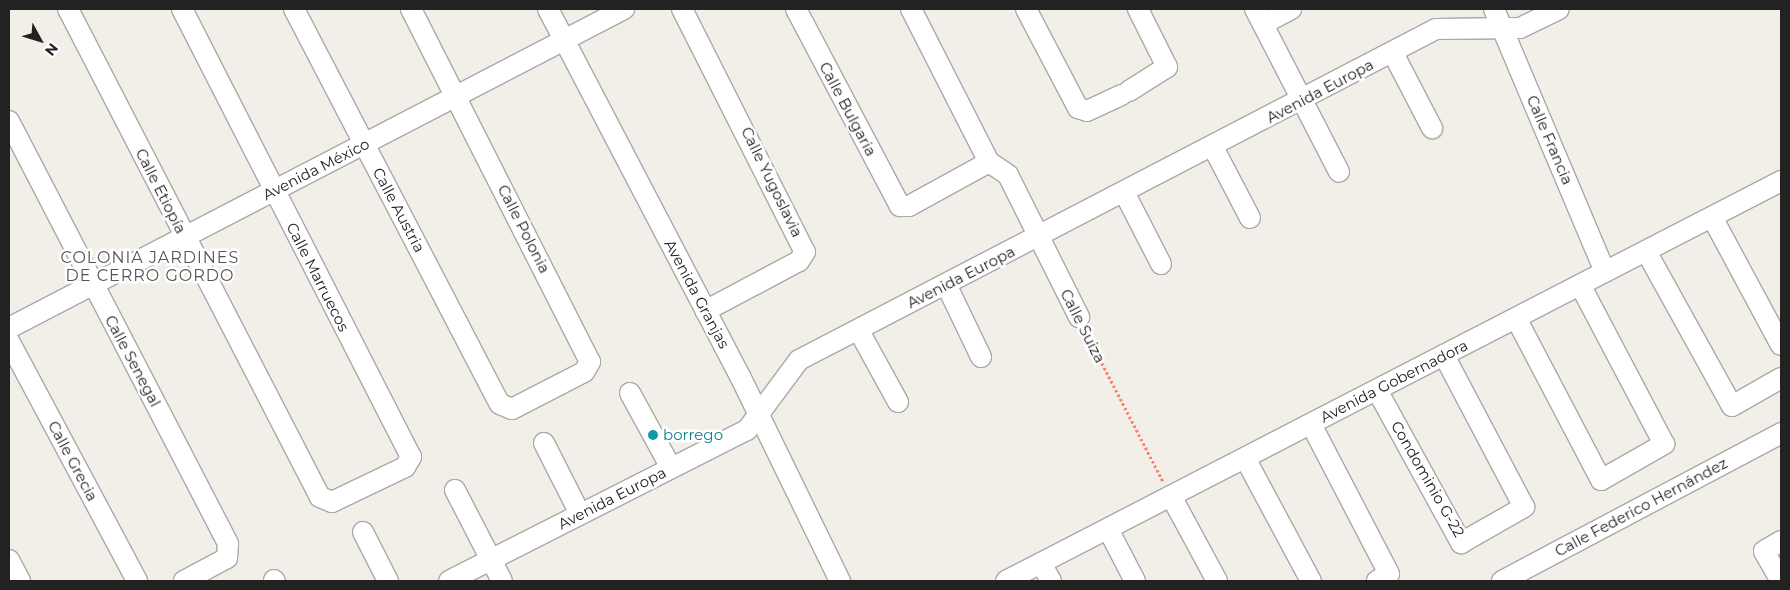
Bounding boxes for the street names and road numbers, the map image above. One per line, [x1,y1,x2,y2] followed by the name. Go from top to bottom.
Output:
[1263,55,1377,127] street label: Avenida Europa
[816,59,880,159] street label: Calle Bulgaria
[1523,93,1577,187] street label: Calle Francia
[738,124,806,240] street label: Calle Yugoslavia
[260,134,372,204] street label: Avenida México
[132,146,190,236] street label: Calle Etiopía
[369,165,429,255] street label: Calle Austria
[494,182,554,276] street label: Calle Polonia
[283,220,353,334] street label: Calle Marruecos
[661,236,733,352] street label: Avenida Granjas
[904,242,1018,312] street label: Avenida Europa
[1057,286,1109,366] street label: Calle Suiza
[101,312,165,410] street label: Calle Senegal
[1317,336,1471,426] street label: Avenida Gobernadora
[44,418,102,504] street label: Calle Grecia
[1387,418,1469,540] street label: Condominio G-22
[1552,454,1730,560] street label: Calle Federico Hernández
[555,463,669,533] street label: Avenida Europa

